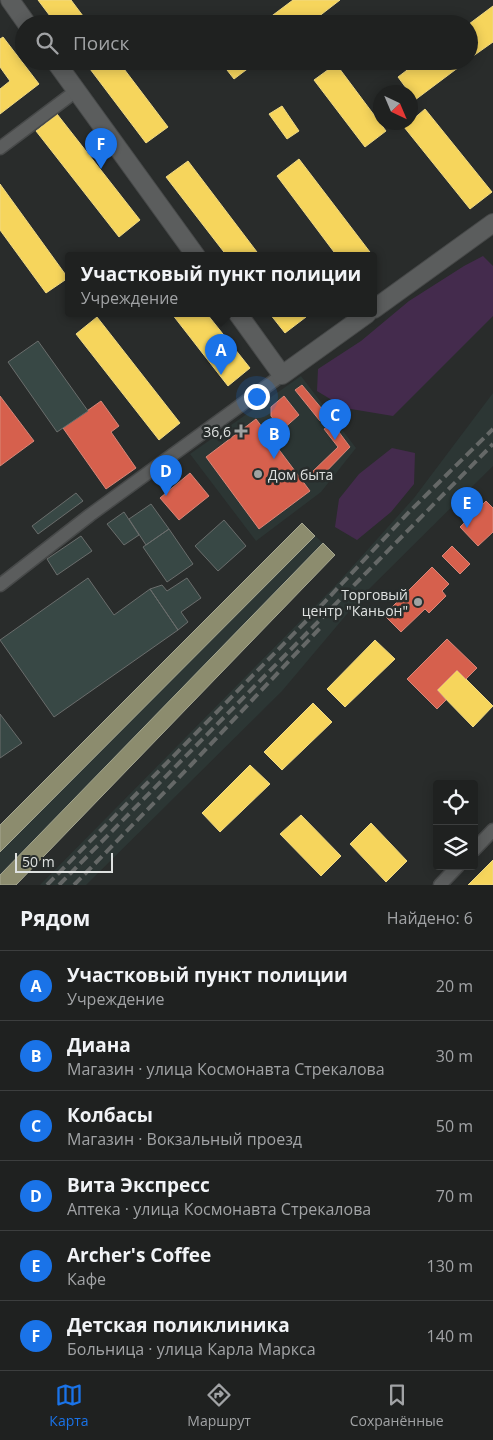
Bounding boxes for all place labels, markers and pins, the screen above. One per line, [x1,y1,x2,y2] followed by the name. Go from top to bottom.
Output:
[85,128,117,169] pin: F
[205,334,237,375] pin: A
[319,399,351,440] pin: C
[258,418,290,459] pin: B
[203,422,231,441] place label: 36,6
[235,425,247,437] marker: 36,6
[150,455,182,496] pin: D
[268,465,333,484] place label: Дом быта
[252,468,264,480] marker: Дом быта
[451,487,483,528] pin: E
[302,585,408,620] place label: Торговый центр "Каньон"
[412,596,424,608] marker: Торговый центр "Каньон"

